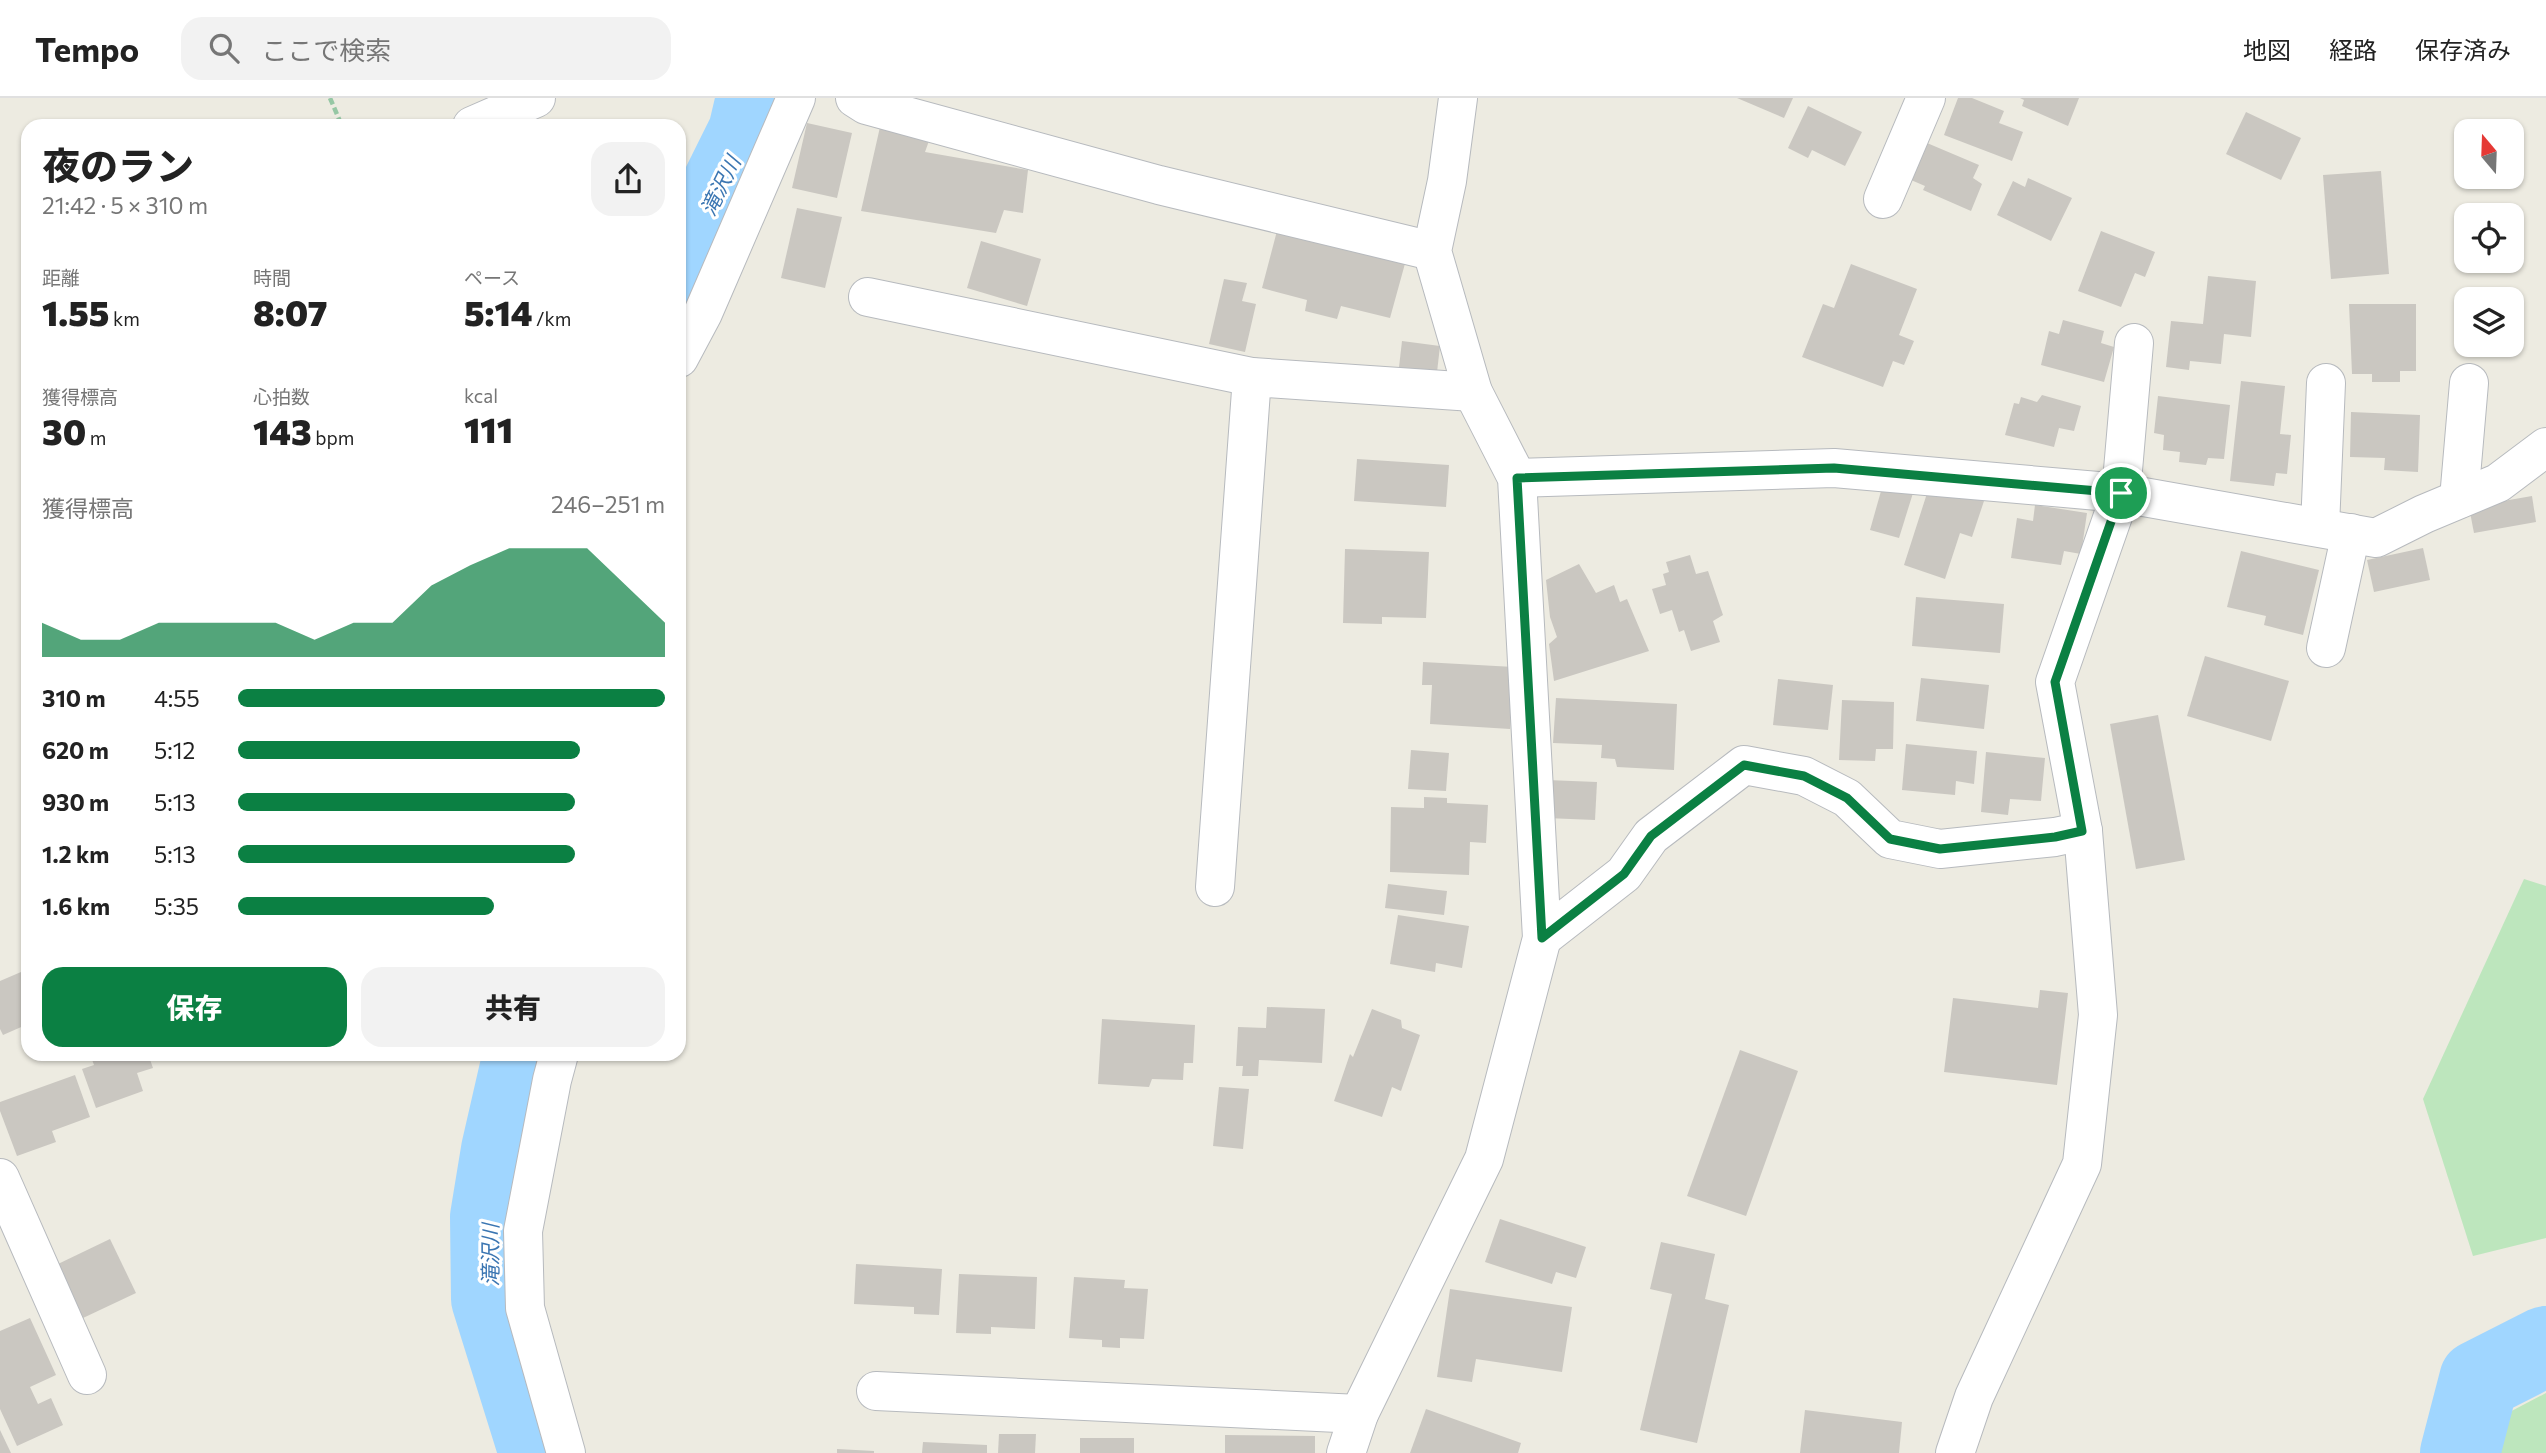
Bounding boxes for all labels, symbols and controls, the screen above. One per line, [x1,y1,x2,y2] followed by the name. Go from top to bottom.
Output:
[181,17,671,80] search box
[35,28,139,69] text: Tempo
[205,29,243,67] icon: search
[261,34,391,65] text: ここで検索
[2243,35,2291,64] text: 地図
[2329,35,2377,64] text: 経路
[2415,35,2511,64] text: 保存済み
[2454,119,2524,189] north arrow
[2454,119,2524,357] map controls
[42,141,194,188] text: 夜のラン
[591,142,665,216] button: share
[695,150,746,219] water label: 滝沢川
[42,191,208,219] text: 21:42 · 5 × 310 m
[2454,203,2524,273] button: locate
[42,266,80,289] text: 距離
[253,266,291,289] text: 時間
[464,266,520,289] text: ペース
[2454,287,2524,357] button: layers
[42,290,109,333] text: 1.55
[253,290,327,333] text: 8:07
[464,290,532,333] text: 5:14
[109,307,140,330] text: km
[532,307,571,330] text: /km
[464,384,498,407] text: kcal
[42,385,118,408] text: 獲得標高
[253,385,310,408] text: 心拍数
[464,407,513,450] text: 111
[42,409,86,452] text: 30
[253,409,312,452] text: 143
[86,426,106,449] text: m
[312,426,354,449] text: bpm
[2091,463,2151,523] pin
[2102,474,2140,512] icon: arrive
[551,490,665,518] text: 246–251 m
[42,494,134,522] text: 獲得標高
[42,684,106,712] text: 310 m
[154,684,200,712] text: 4:55
[42,736,109,764] text: 620 m
[154,736,195,764] text: 5:12
[42,788,109,816] text: 930 m
[154,788,196,816] text: 5:13
[42,840,109,868] text: 1.2 km
[154,840,196,868] text: 5:13
[42,892,110,920] text: 1.6 km
[154,892,199,920] text: 5:35
[42,967,347,1047] button: 保存
[361,967,665,1047] button: 共有
[477,1222,502,1287] water label: 滝沢川

